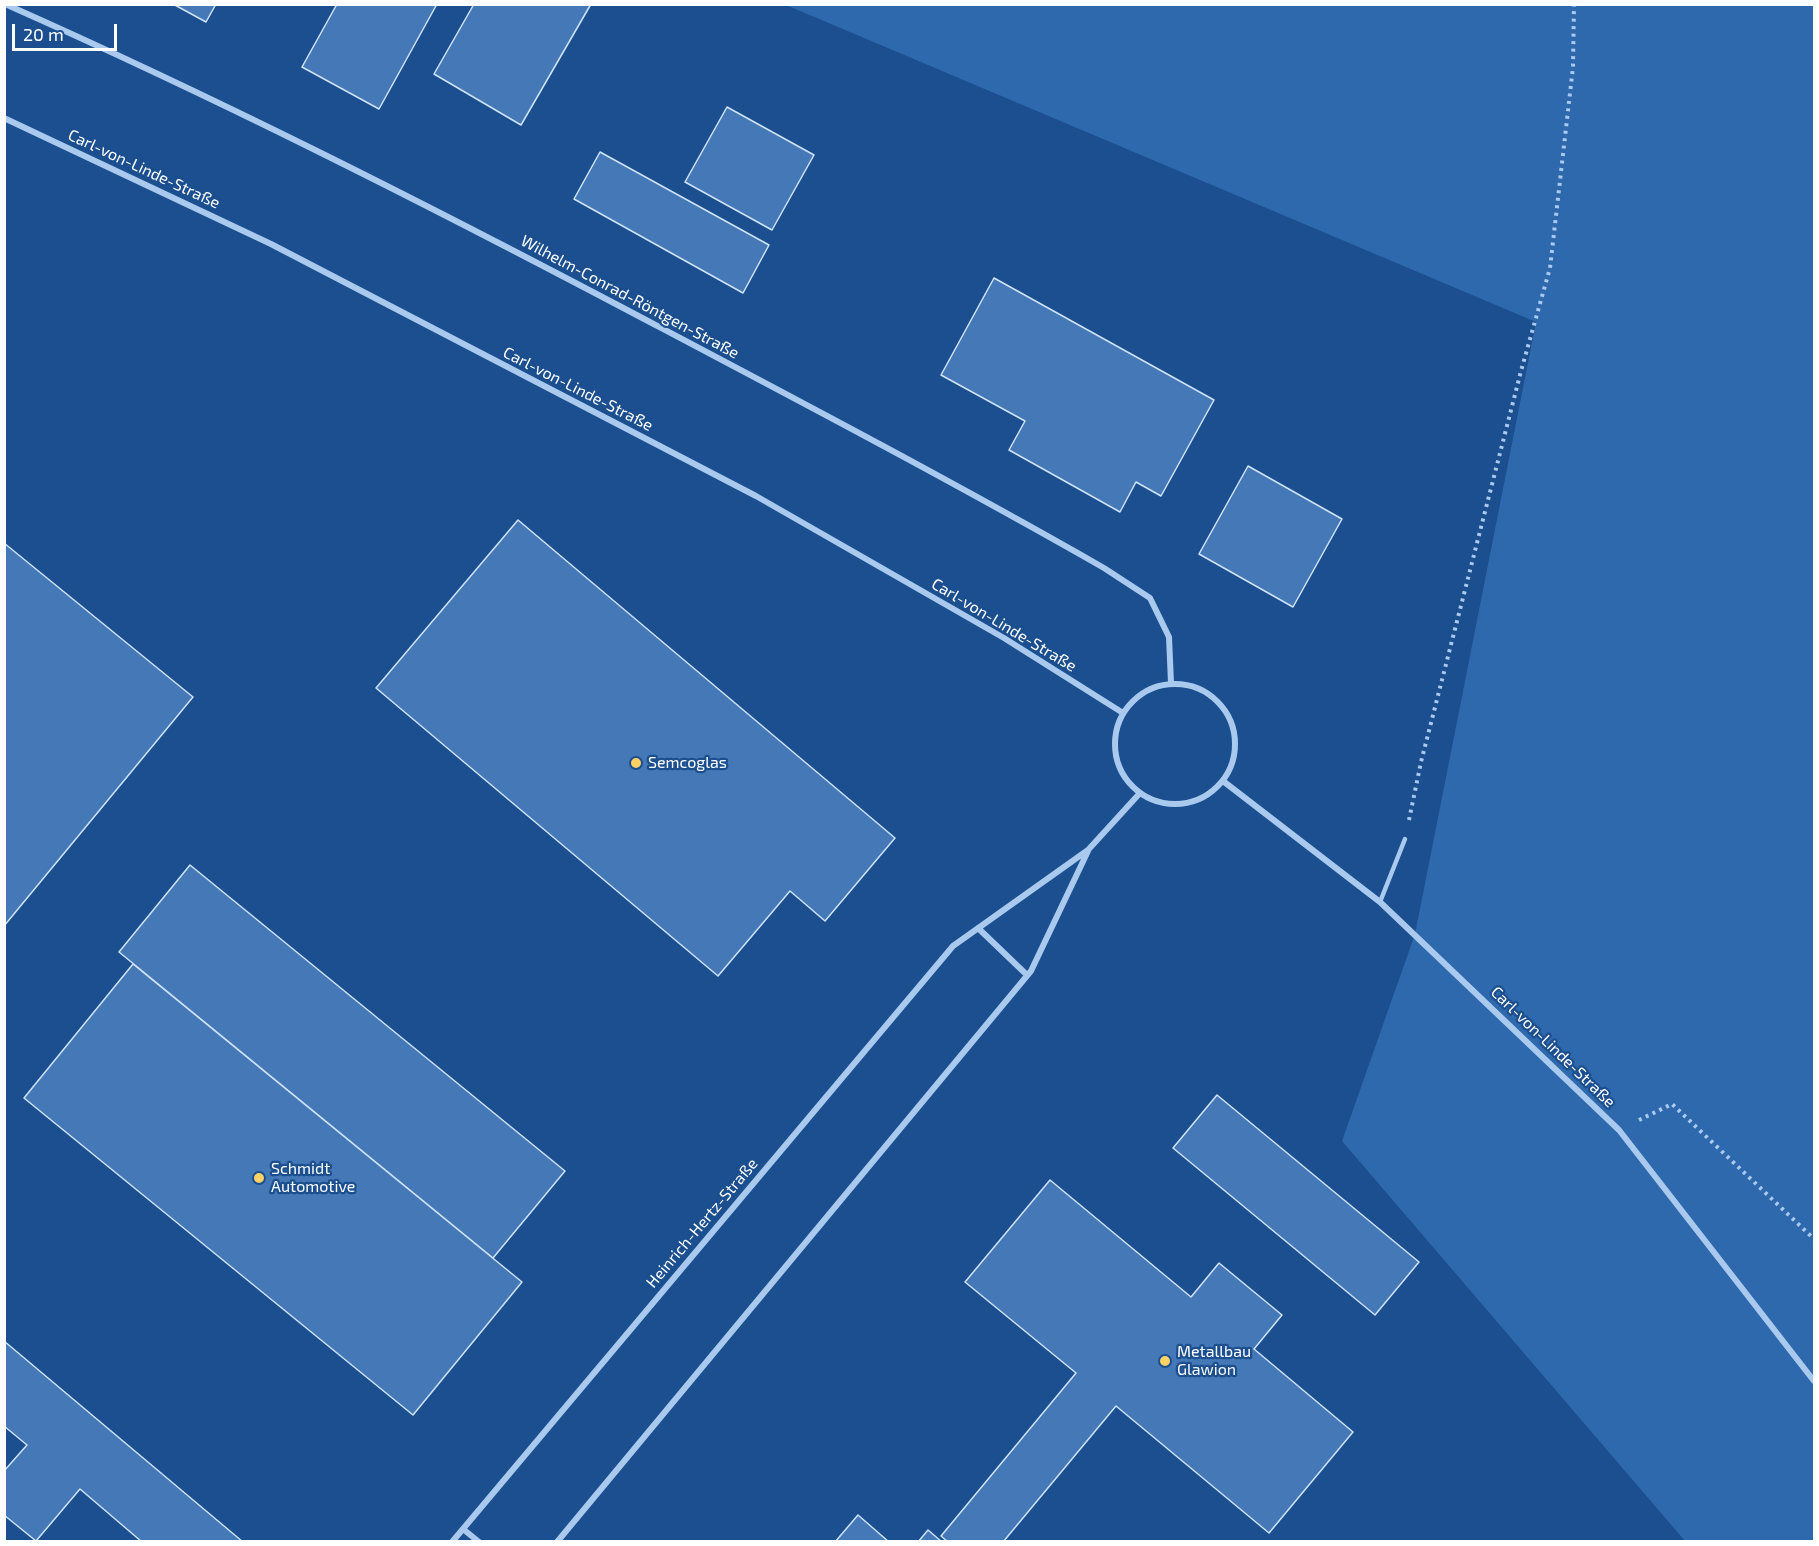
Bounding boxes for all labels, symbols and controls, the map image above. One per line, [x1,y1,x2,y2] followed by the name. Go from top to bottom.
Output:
[15,12,120,50] scale bar
[23,23,64,45] text: 20 m
[65,125,223,213] street label: Carl-von-Linde-Straße
[518,231,742,363] street label: Wilhelm-Conrad-Röntgen-Straße
[500,343,656,435] street label: Carl-von-Linde-Straße
[928,574,1080,676] street label: Carl-von-Linde-Straße
[648,753,727,773] place label: Semcoglas
[629,756,643,770] marker: Semcoglas
[1487,983,1619,1111] street label: Carl-von-Linde-Straße
[642,1154,762,1292] street label: Heinrich-Hertz-Straße
[271,1159,355,1197] place label: Schmidt Automotive
[252,1171,266,1185] marker: Schmidt Automotive
[1177,1342,1251,1380] place label: Metallbau Glawion
[1158,1354,1172,1368] marker: Metallbau Glawion

